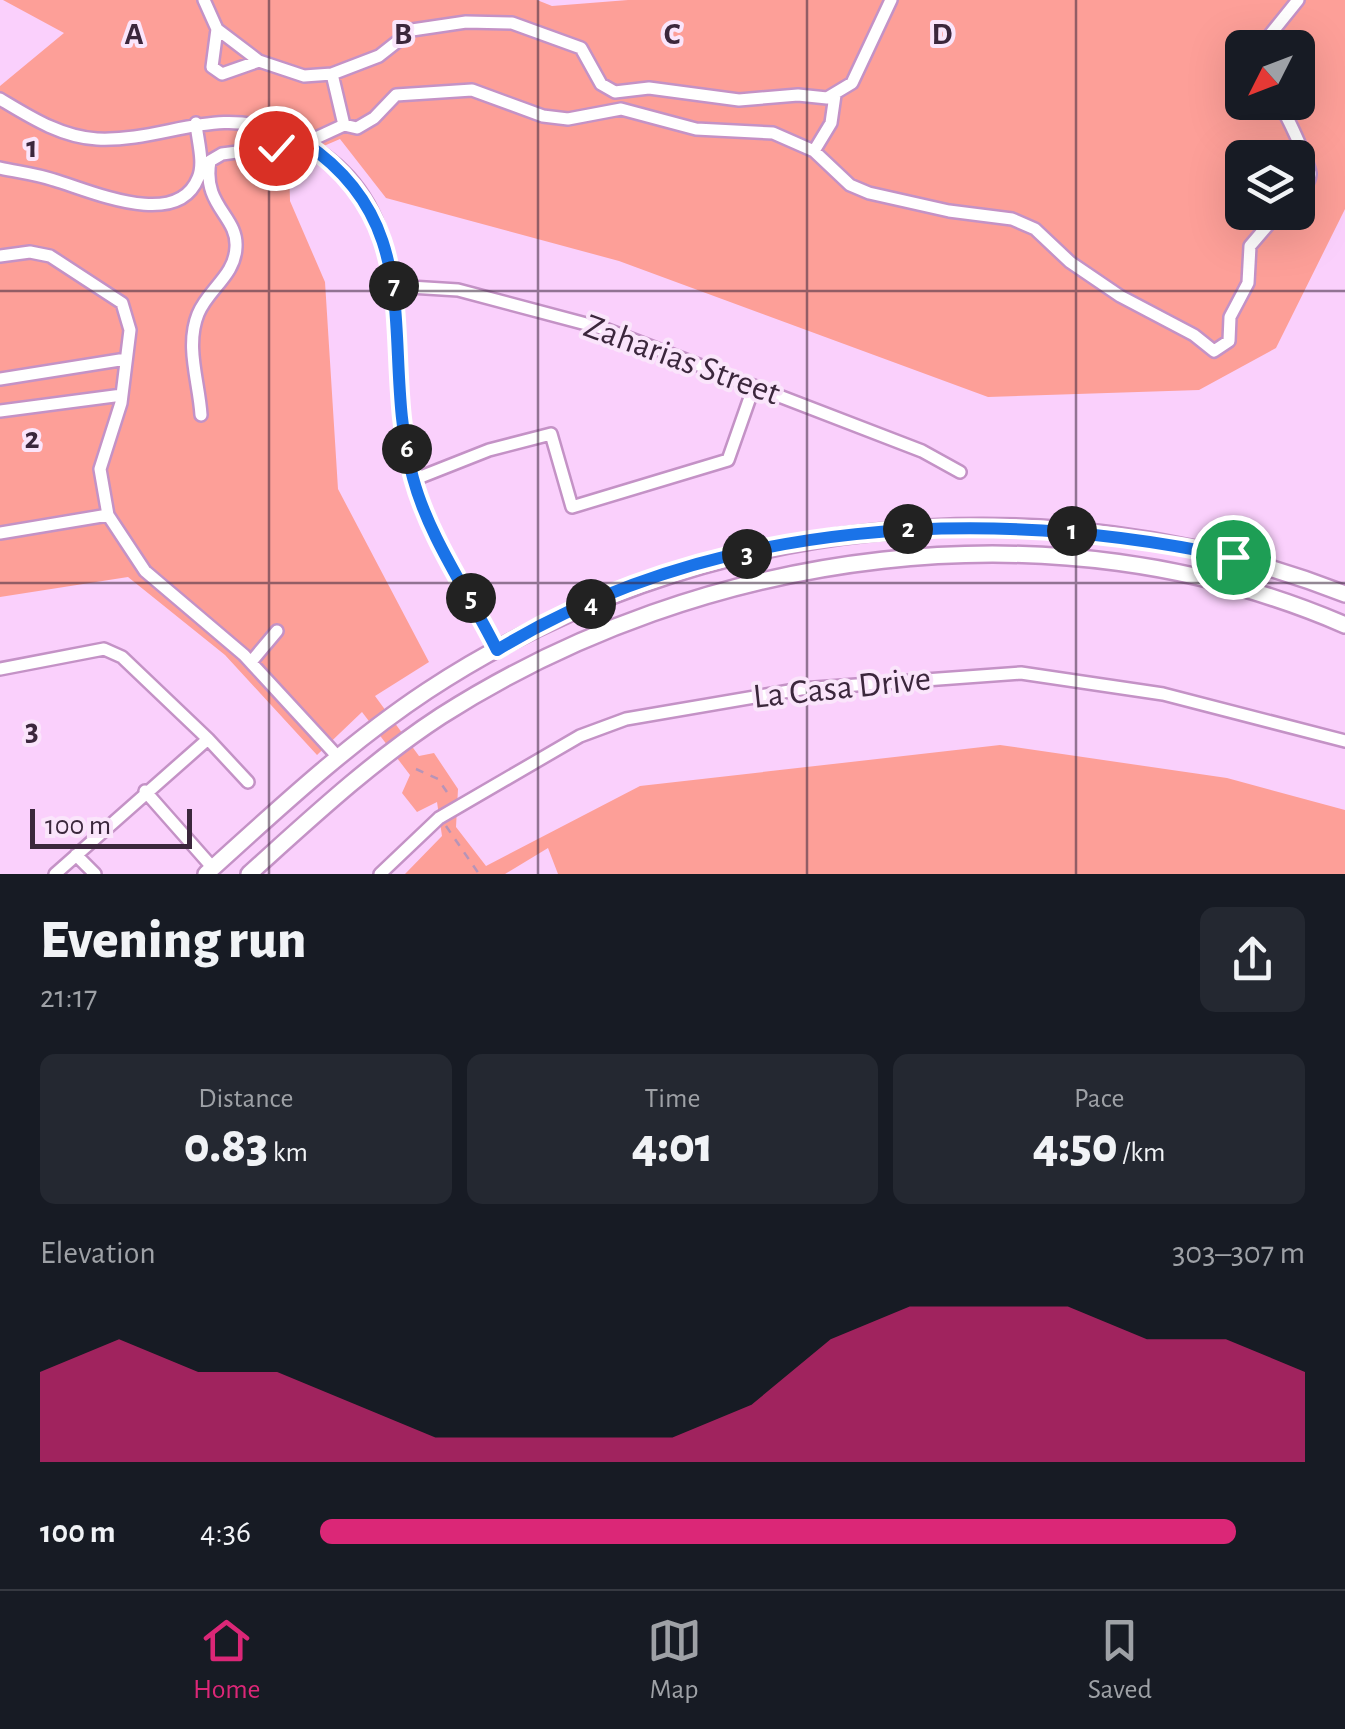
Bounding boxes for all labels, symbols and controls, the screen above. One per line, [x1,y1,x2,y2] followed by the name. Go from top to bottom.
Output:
[124,18,144,50] text: A
[394,18,412,50] text: B
[664,18,681,50] text: C
[932,18,953,50] text: D
[1225,30,1315,120] north arrow
[1225,30,1315,230] map controls
[234,106,319,191] pin
[249,121,304,176] icon: check
[26,131,38,163] text: 1
[1225,140,1315,230] button: layers
[369,261,419,311] pin: 7
[388,272,400,300] text: 7
[579,308,785,412] street label: Zaharias Street
[24,422,40,454] text: 2
[382,424,432,474] pin: 6
[400,435,414,463] text: 6
[883,504,933,554] pin: 2
[1047,506,1097,556] pin: 1
[901,515,915,543] text: 2
[1191,515,1276,600] pin
[1067,517,1077,545] text: 1
[722,529,772,579] pin: 3
[1206,530,1261,585] icon: arrive
[741,540,753,568] text: 3
[446,573,496,623] pin: 5
[566,579,616,629] pin: 4
[465,584,477,612] text: 5
[584,590,598,618] text: 4
[751,661,933,715] street label: La Casa Drive
[25,714,39,746] text: 3
[30,804,192,848] scale bar
[45,812,111,840] text: 100 m
[1200,907,1305,1012] button: share
[40,913,306,968] text: Evening run
[40,981,97,1013] text: 21:17
[198,1085,293,1113] text: Distance
[645,1085,700,1113] text: Time
[1074,1085,1124,1113] text: Pace
[184,1121,268,1171] text: 0.83
[632,1121,713,1171] text: 4:01
[1033,1121,1118,1171] text: 4:50
[268,1139,308,1167] text: km
[1118,1139,1166,1167] text: /km
[40,1237,156,1269] text: Elevation
[1172,1237,1305,1269] text: 303–307 m
[40,1516,116,1548] text: 100 m
[200,1516,251,1548] text: 4:36
[193,1613,260,1707] tab: Home
[647,1613,702,1707] tab: Map
[1088,1613,1152,1707] tab: Saved

